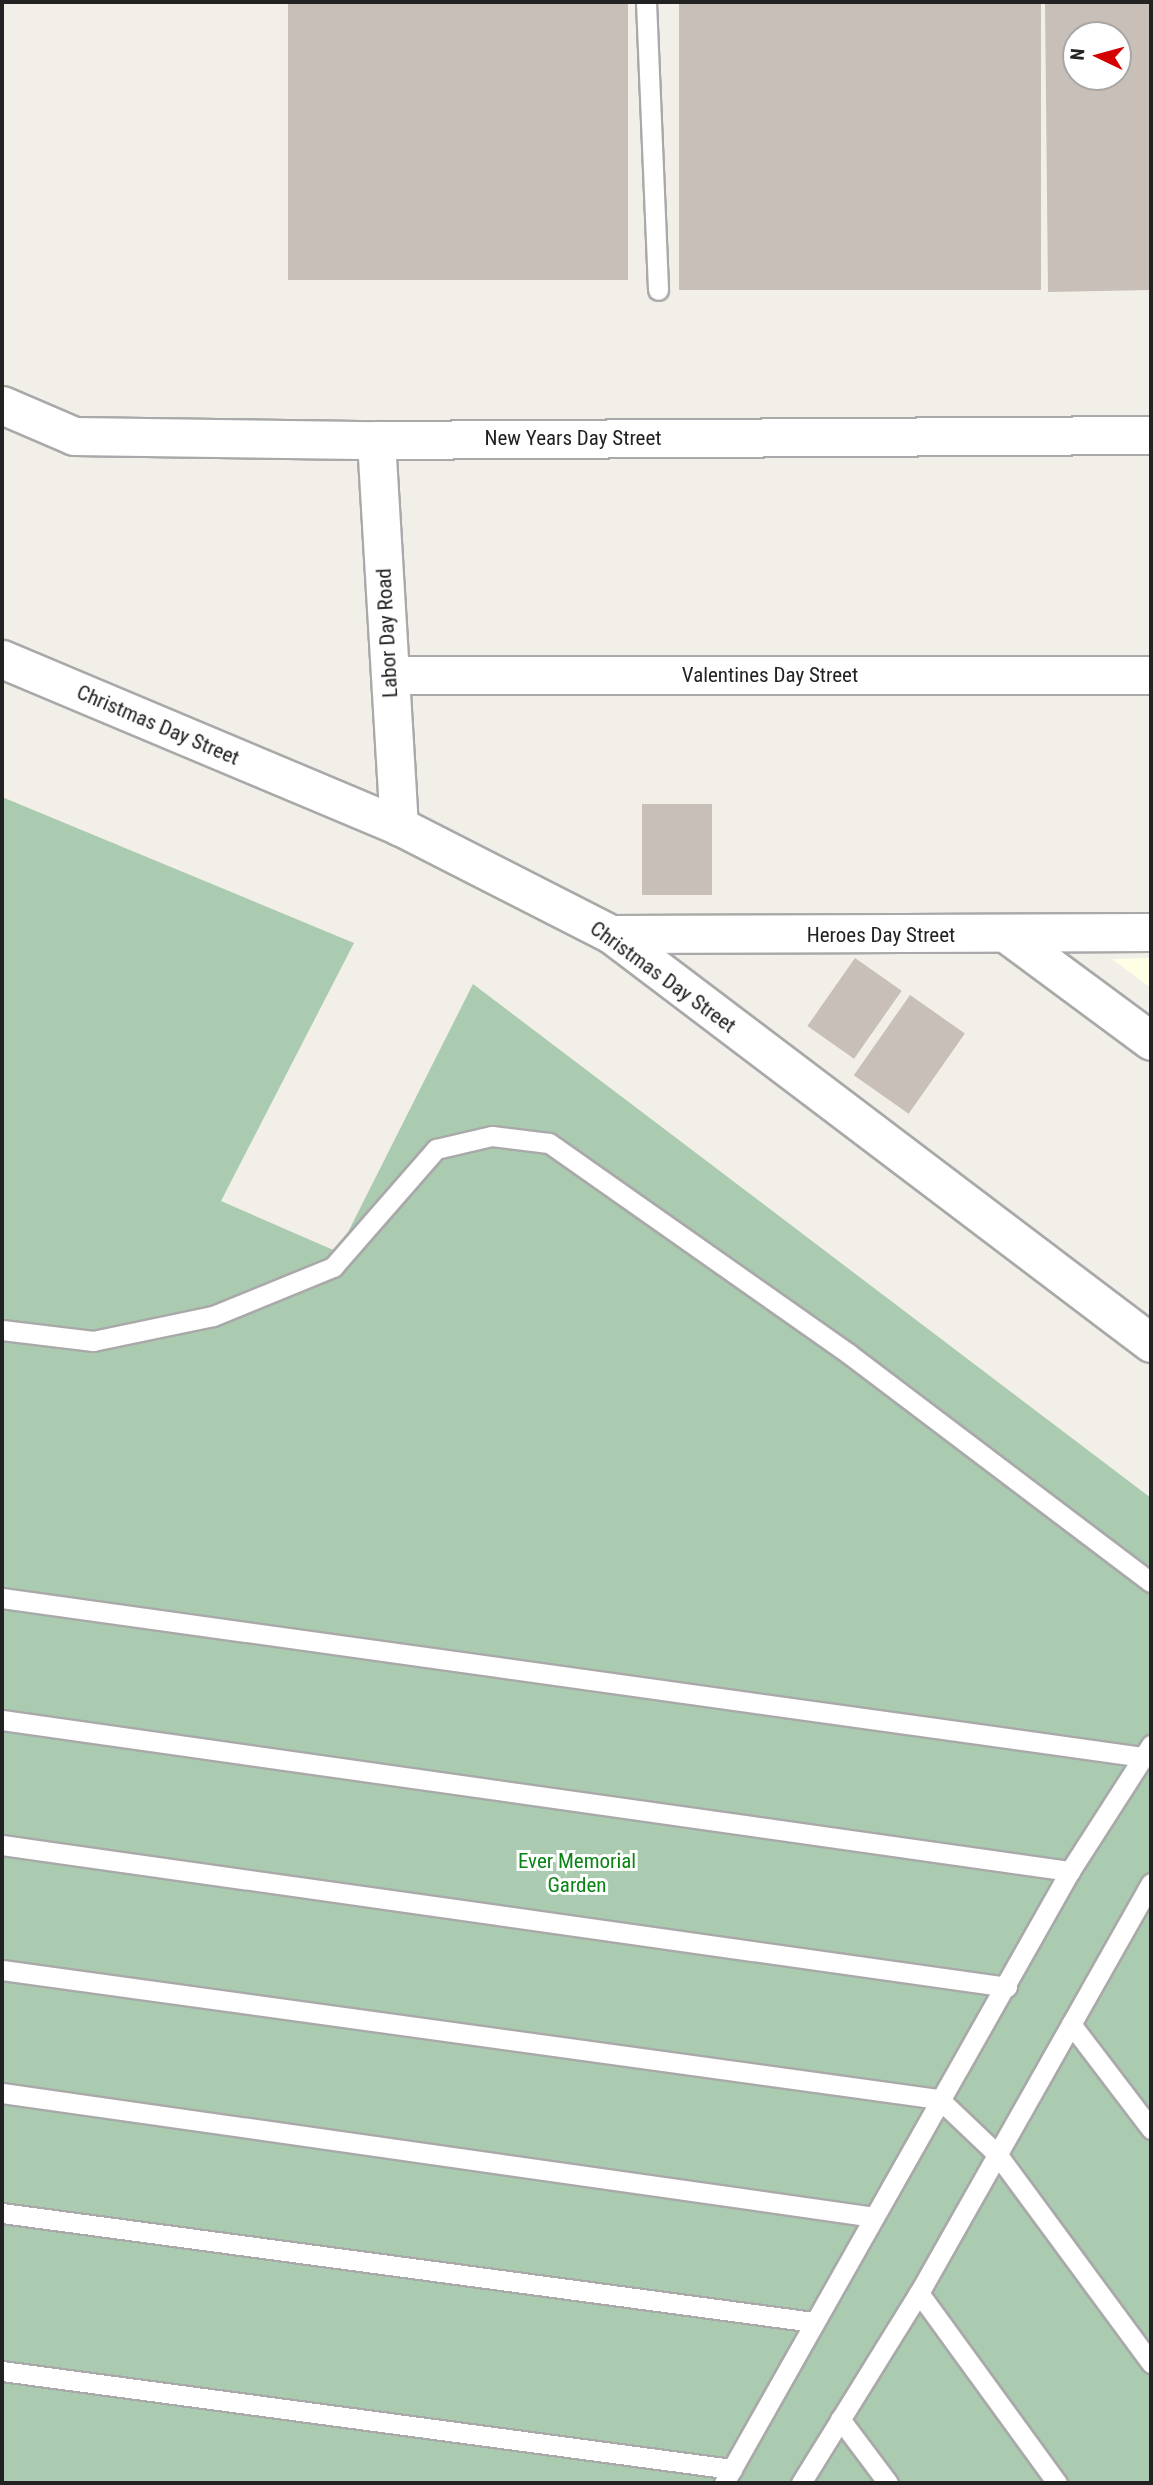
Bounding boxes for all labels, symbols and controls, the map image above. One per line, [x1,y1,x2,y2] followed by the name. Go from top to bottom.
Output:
[1062,21,1132,91] north arrow
[1066,48,1090,61] text: N
[484,425,662,451] street label: New Years Day Street
[371,568,403,698] street label: Labor Day Road
[682,662,858,688] street label: Valentines Day Street
[73,679,243,771] street label: Christmas Day Street
[585,916,741,1038] street label: Christmas Day Street
[807,922,955,948] street label: Heroes Day Street
[518,1848,636,1898] park label: Ever Memorial Garden

